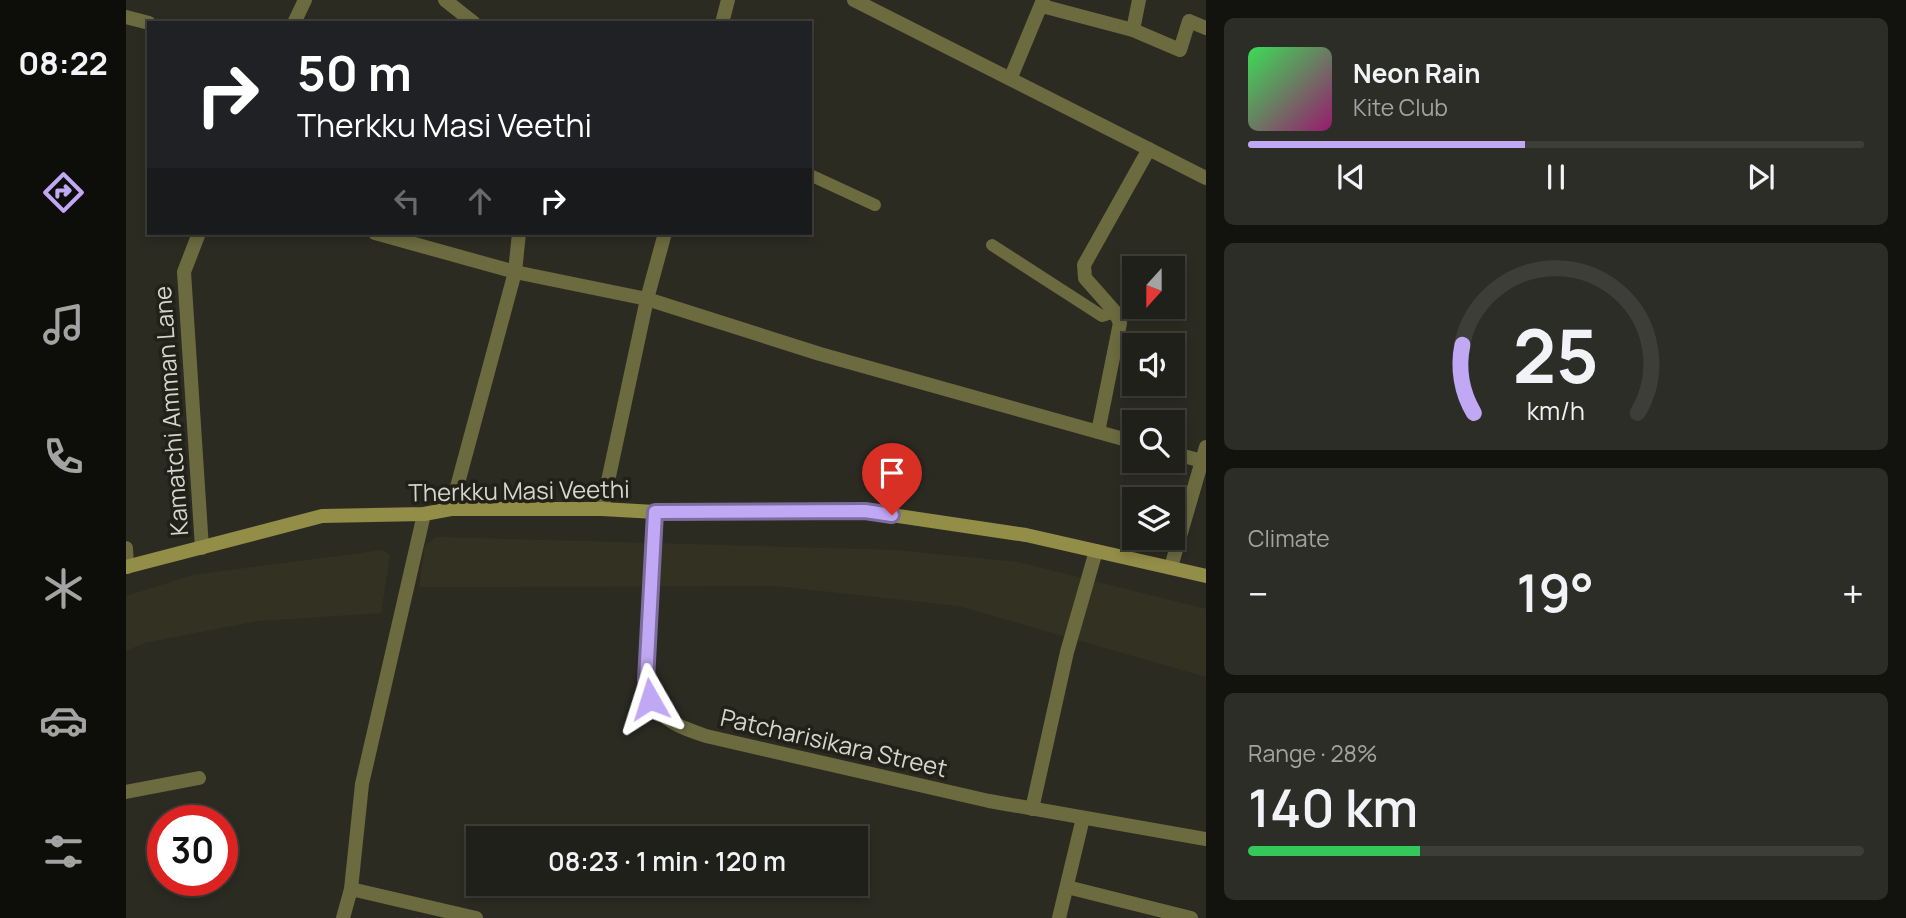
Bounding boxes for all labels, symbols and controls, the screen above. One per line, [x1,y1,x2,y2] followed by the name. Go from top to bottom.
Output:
[297,39,412,106] text: 50 m
[18,41,108,85] text: 08:22
[182,49,273,140] icon: right
[1353,55,1481,91] text: Neon Rain
[1353,91,1448,123] text: Kite Club
[297,103,592,147] text: Therkku Masi Veethi
[1332,158,1370,196] icon: previous
[1537,158,1575,196] icon: pause
[1742,158,1780,196] icon: next
[39,168,88,217] icon: directions
[388,182,426,220] icon: left
[461,182,499,220] icon: ahead
[534,182,572,220] icon: right
[1122,256,1185,318] north arrow
[1122,256,1185,550] map controls
[145,285,195,537] street label: Kamatchi Amman Lane
[39,300,88,349] icon: music
[1513,305,1599,405] text: 25
[1122,333,1185,396] button: sound
[1527,392,1585,427] text: km/h
[1122,410,1185,473] button: search
[39,432,88,481] icon: phone
[862,443,922,515] pin
[873,454,911,492] icon: arrive
[408,472,630,508] street label: Therkku Masi Veethi
[1122,487,1185,550] button: layers
[1248,522,1330,554] text: Climate
[1516,557,1594,628] text: 19°
[39,564,88,613] icon: climate
[1248,567,1269,619] text: −
[1842,567,1864,619] text: +
[613,662,687,736] position arrow
[39,696,88,745] icon: car
[717,700,951,784] street label: Patcharisikara Street
[1248,737,1378,769] text: Range · 28%
[1248,772,1418,843] text: 140 km
[147,805,238,896] speed limit sign: 30
[39,827,88,876] icon: filters
[548,843,786,879] text: 08:23 · 1 min · 120 m

